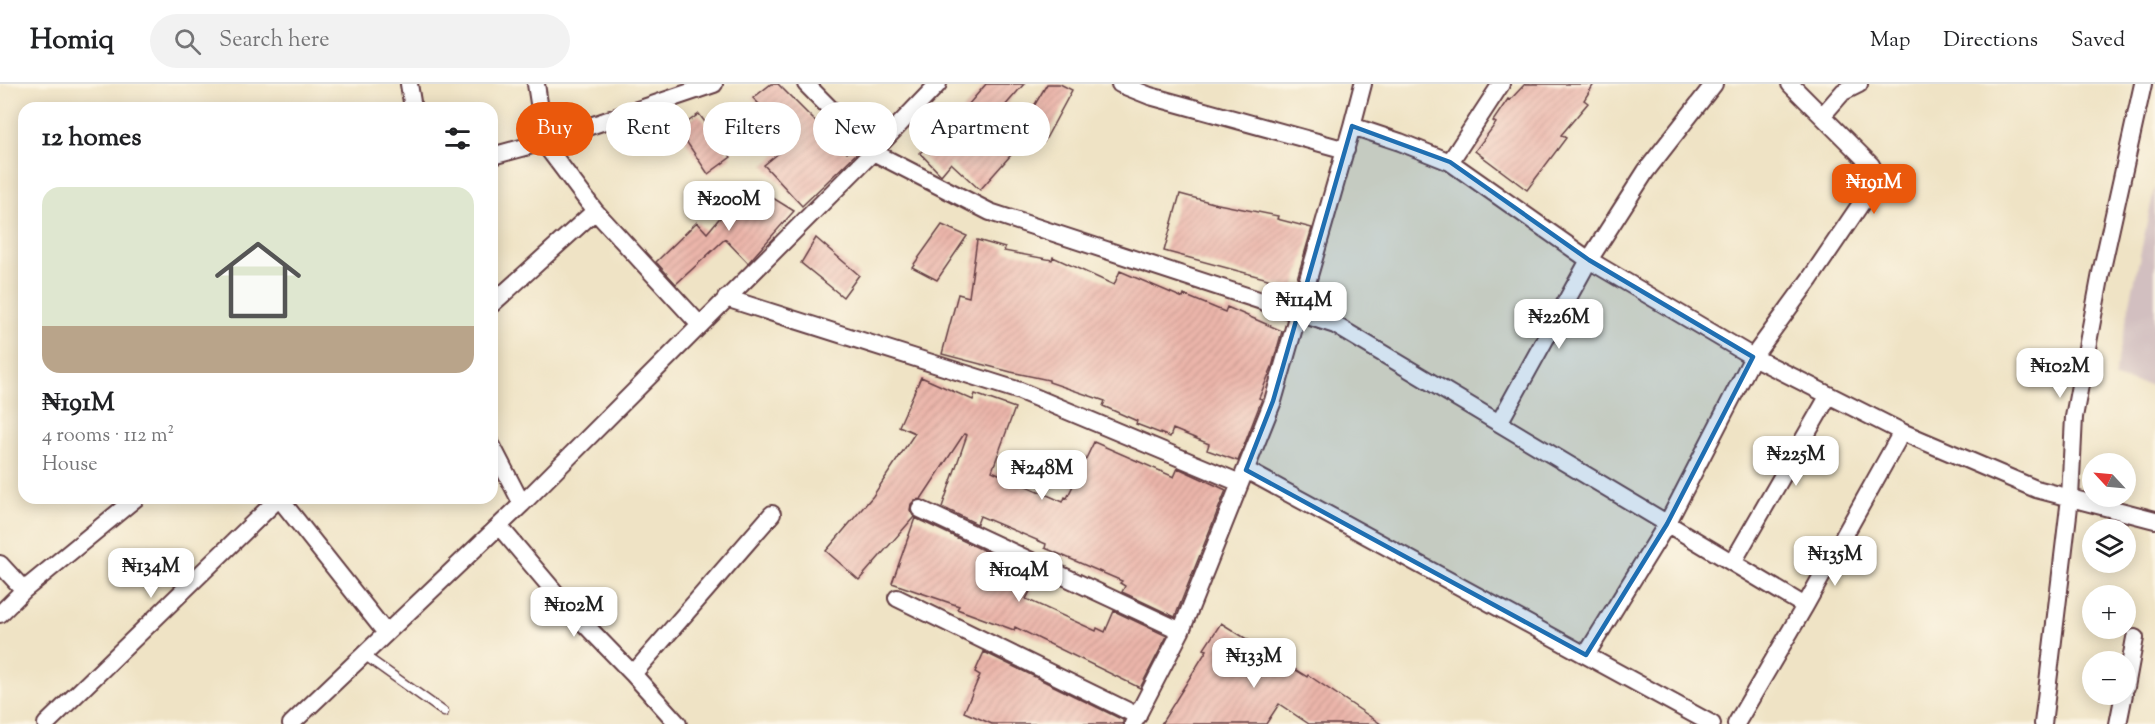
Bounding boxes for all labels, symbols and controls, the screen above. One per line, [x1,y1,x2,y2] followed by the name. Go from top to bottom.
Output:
[150,14,570,68] search box
[30,21,114,61] text: Homiq
[171,25,204,58] icon: search
[219,25,329,57] text: Search here
[1870,26,1910,56] text: Map
[1943,26,2038,56] text: Directions
[2071,26,2125,56] text: Saved
[516,102,594,156] chip: Buy
[606,102,691,156] chip: Rent
[703,102,801,156] chip: Filters
[813,102,897,156] chip: New
[909,102,1050,156] chip: Apartment
[42,120,141,157] text: 12 homes
[441,122,474,155] icon: filters
[1832,164,1916,215] pin: ₦191M
[1846,169,1902,198] text: ₦191M
[687,181,771,232] pin: ₦200M
[697,186,761,215] text: ₦200M
[204,226,312,334] icon: home
[1262,282,1346,333] pin: ₦114M
[1276,287,1332,316] text: ₦114M
[1517,299,1601,350] pin: ₦226M
[1528,304,1590,333] text: ₦226M
[2018,348,2102,399] pin: ₦102M
[2030,353,2090,382] text: ₦102M
[42,385,115,422] text: ₦191M
[42,422,174,451] text: 4 rooms · 112 m²
[1754,436,1838,487] pin: ₦225M
[1767,441,1825,470] text: ₦225M
[1000,450,1084,501] pin: ₦248M
[42,451,97,480] text: House
[2082,453,2136,507] north arrow
[2082,453,2136,705] map controls
[1011,455,1073,484] text: ₦248M
[2082,519,2136,573] button: layers
[1793,536,1877,587] pin: ₦135M
[1808,541,1862,570] text: ₦135M
[109,548,193,599] pin: ₦134M
[977,552,1061,603] pin: ₦104M
[122,553,180,582] text: ₦134M
[989,557,1049,586] text: ₦104M
[2082,585,2136,639] button: +
[532,587,616,638] pin: ₦102M
[544,592,604,621] text: ₦102M
[1212,638,1296,689] pin: ₦133M
[1226,643,1282,672] text: ₦133M
[2082,651,2136,705] button: −

